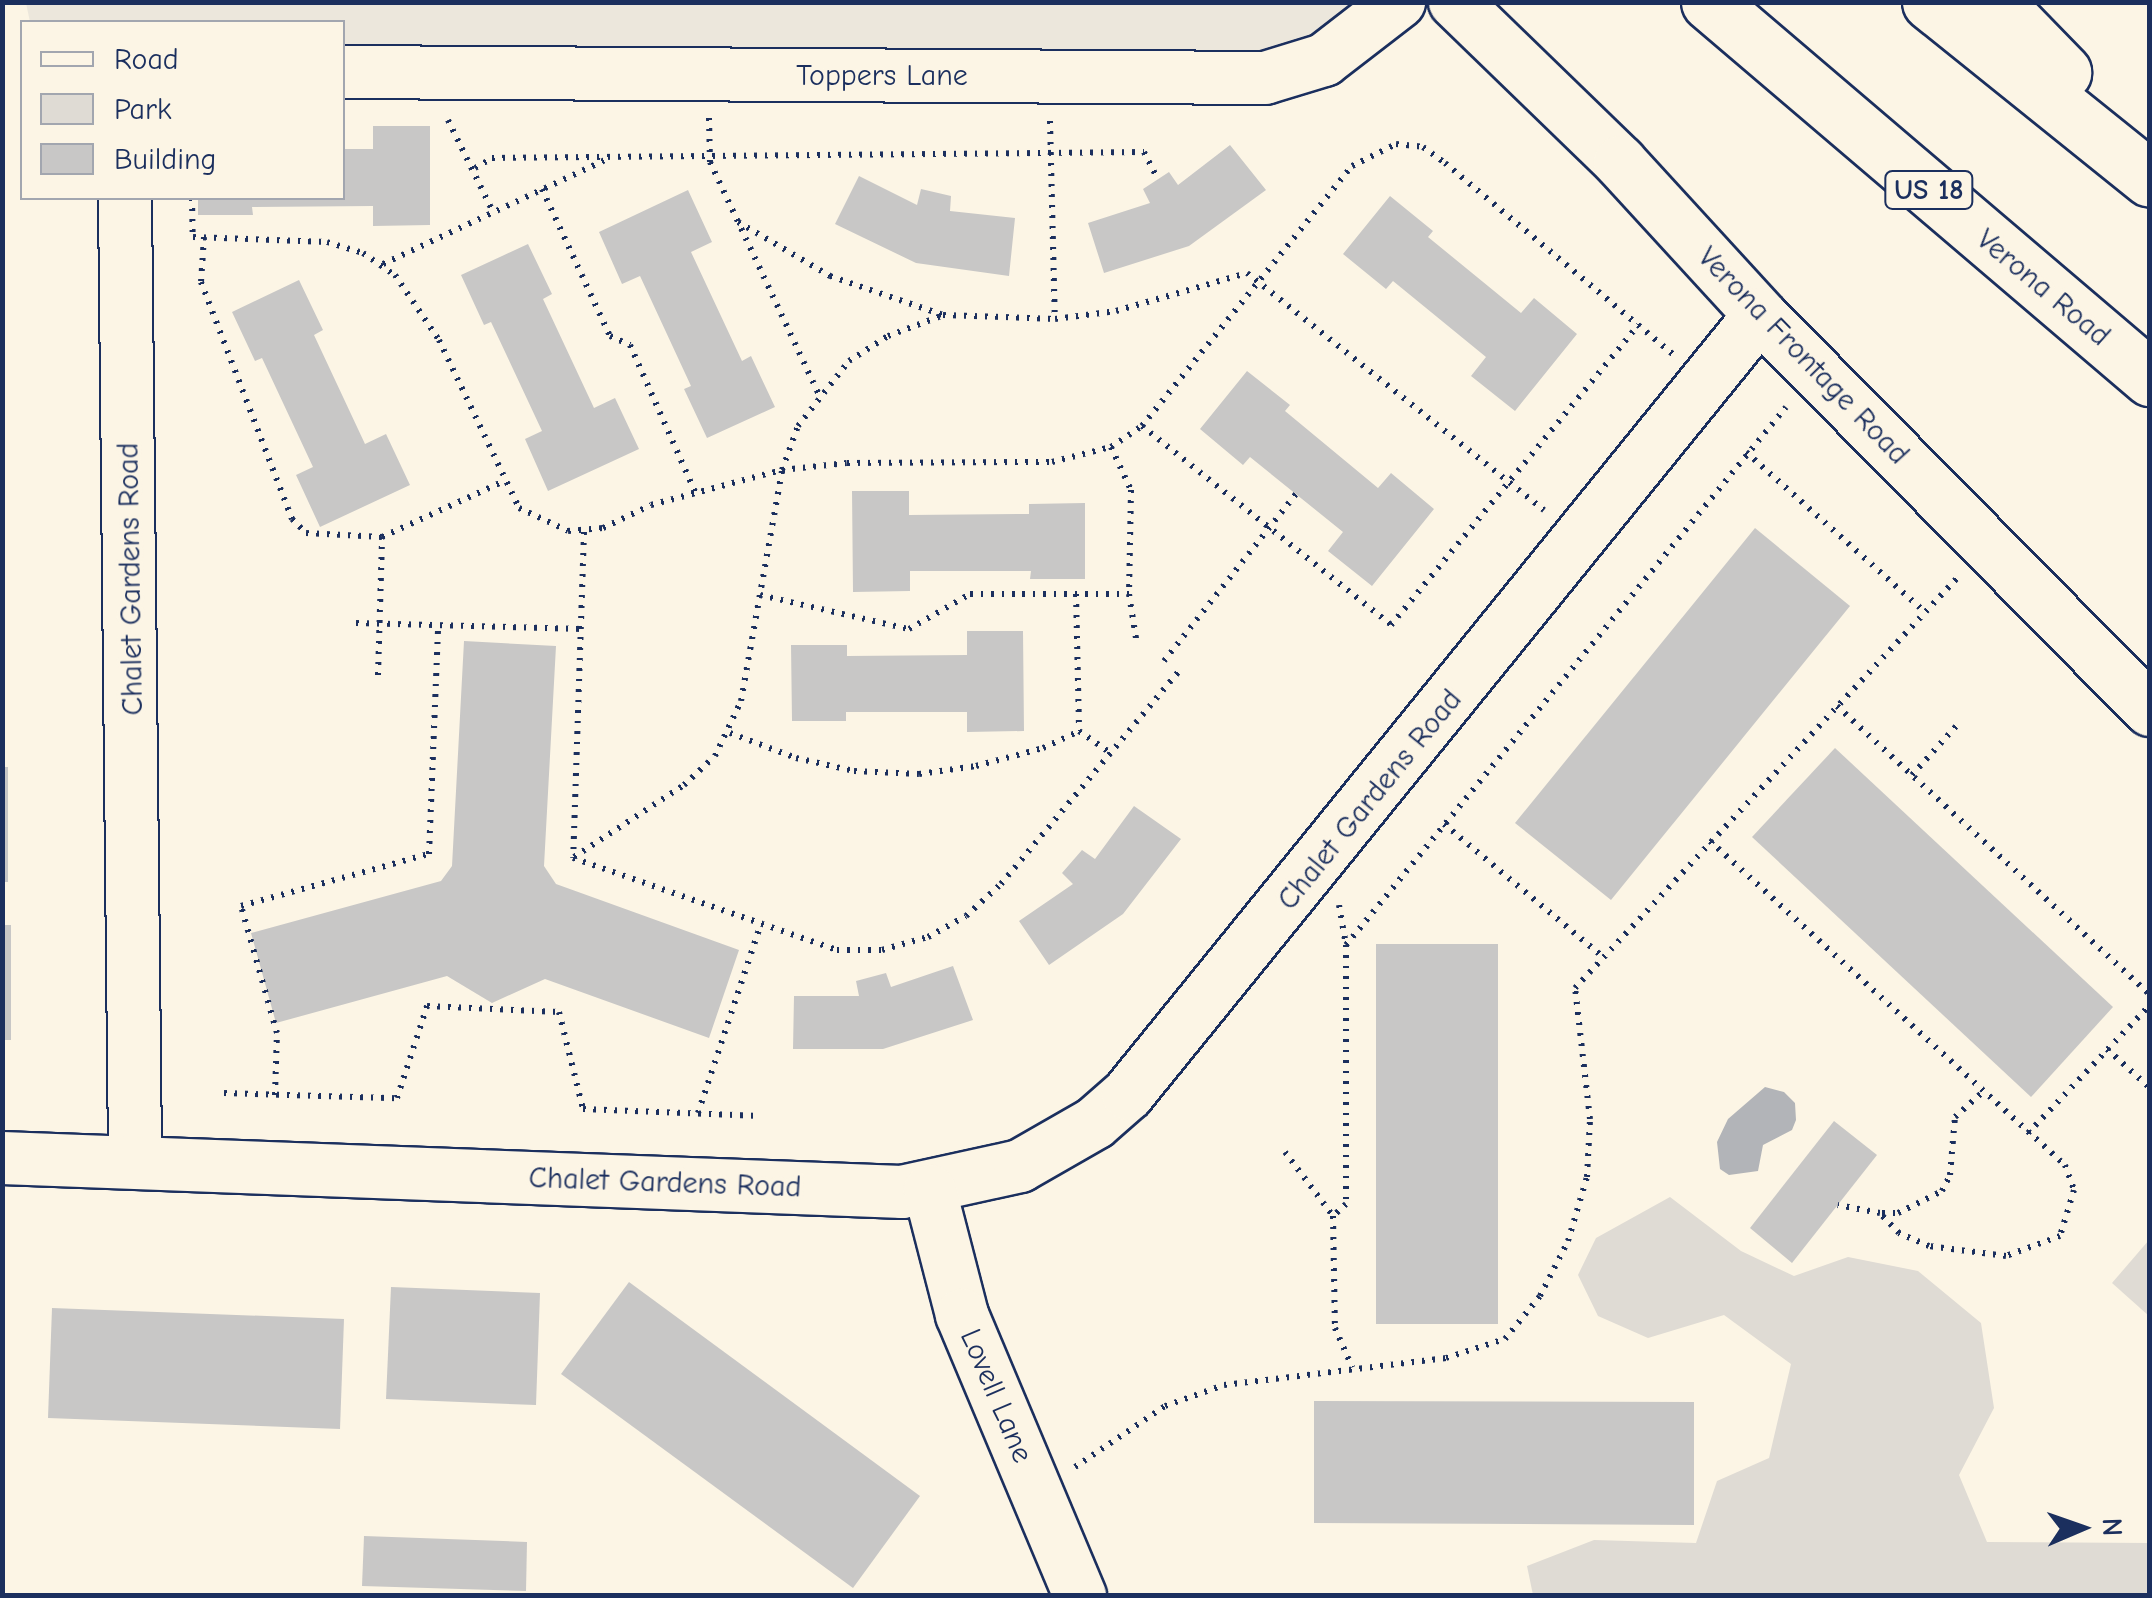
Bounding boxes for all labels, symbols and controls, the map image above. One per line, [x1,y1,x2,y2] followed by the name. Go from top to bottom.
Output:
[20,20,345,200] legend
[114,42,179,77] text: Road
[796,58,968,94] street label: Toppers Lane
[114,92,171,127] text: Park
[114,142,217,177] text: Building
[1884,167,1974,213] road number: US 18
[1969,222,2117,354] street label: Verona Road
[1690,240,1916,472] street label: Verona Frontage Road
[111,442,151,716] street label: Chalet Gardens Road
[1270,683,1470,917] street label: Chalet Gardens Road
[528,1160,802,1206] street label: Chalet Gardens Road
[952,1324,1040,1468] street label: Lovell Lane
[2032,1478,2132,1578] north arrow
[2096,1517,2128,1537] text: N

